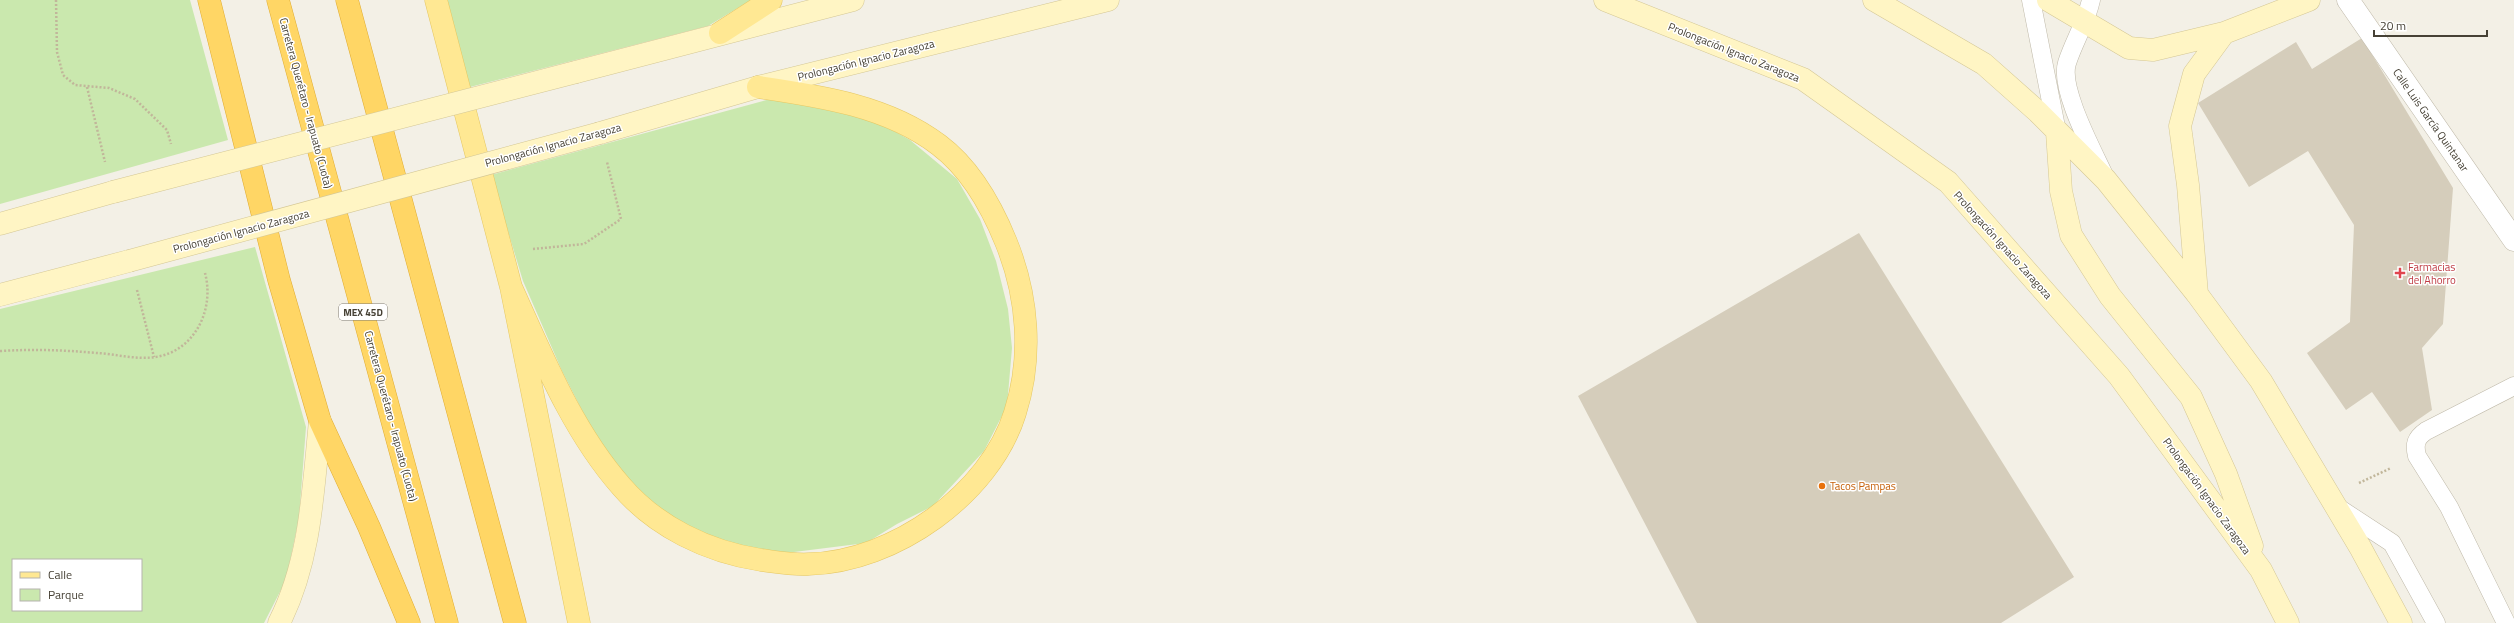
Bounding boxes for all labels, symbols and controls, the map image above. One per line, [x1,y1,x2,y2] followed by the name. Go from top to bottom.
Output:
[2374,12,2487,38] scale bar
[276,16,337,190] street label: Carretera Querétaro - Irapuato (Cuota)
[2380,16,2406,35] text: 20 m
[1666,18,1803,86] street label: Prolongación Ignacio Zaragoza
[796,35,937,85] street label: Prolongación Ignacio Zaragoza
[2389,65,2473,175] street label: Calle Luis García Quintanar
[483,119,623,171] street label: Prolongación Ignacio Zaragoza
[1950,187,2056,303] street label: Prolongación Ignacio Zaragoza
[171,205,311,257] street label: Prolongación Ignacio Zaragoza
[2408,259,2456,288] place label: Farmacias del Ahorro
[2395,268,2405,278] marker: Farmacias del Ahorro
[339,304,387,320] road number: MEX 45D
[361,329,422,503] street label: Carretera Querétaro - Irapuato (Cuota)
[2159,434,2255,558] street label: Prolongación Ignacio Zaragoza
[1830,478,1896,494] place label: Tacos Pampas
[1817,481,1827,491] marker: Tacos Pampas
[12,559,142,611] legend
[48,565,72,584] text: Calle
[48,585,84,604] text: Parque

